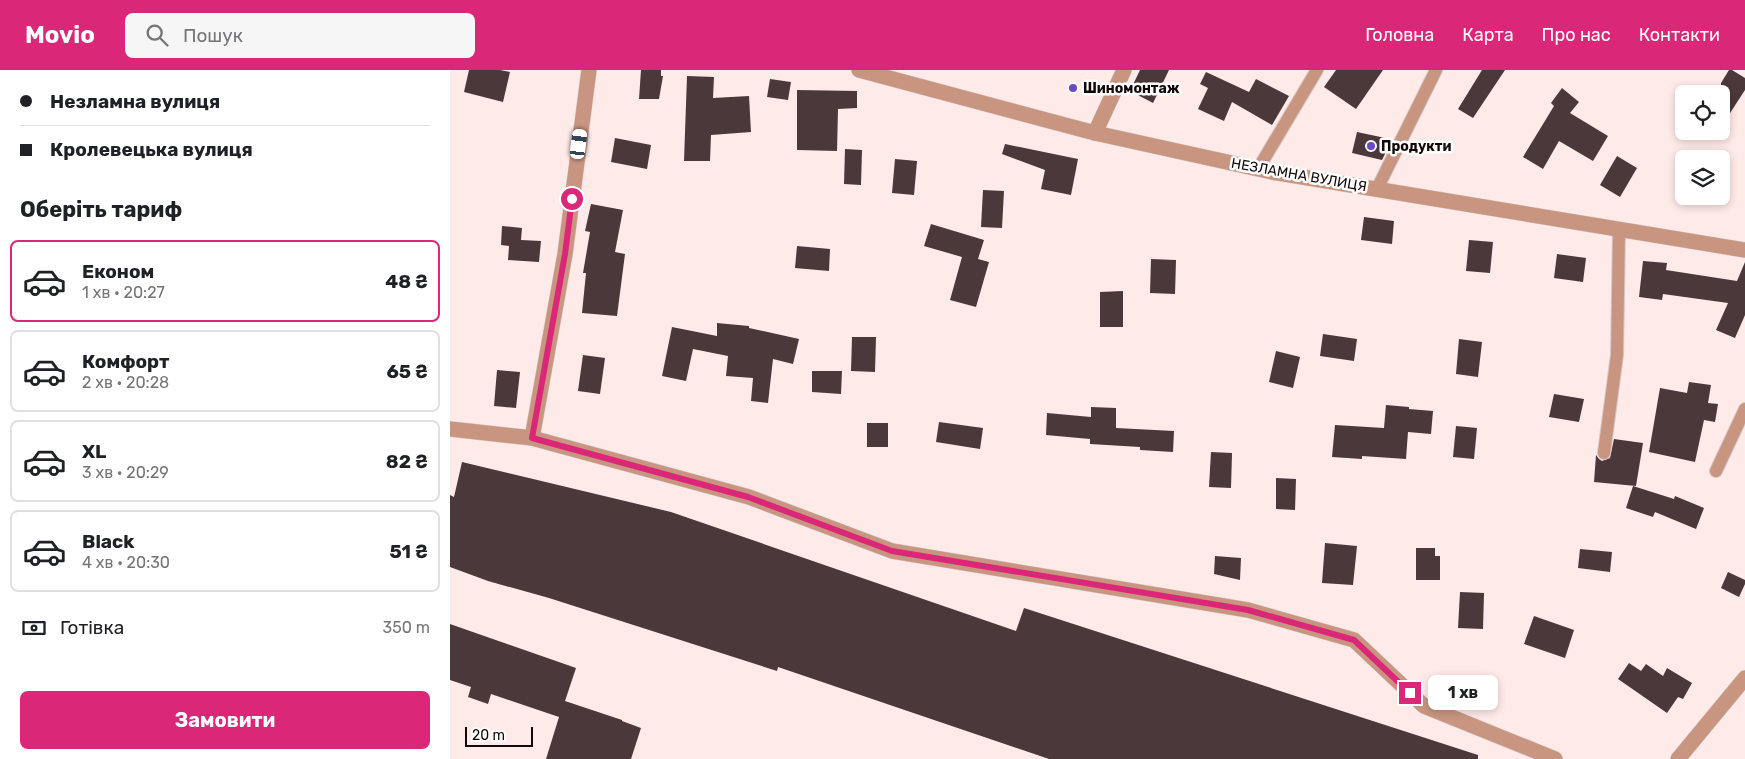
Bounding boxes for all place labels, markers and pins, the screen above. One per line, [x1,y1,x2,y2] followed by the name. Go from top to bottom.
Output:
[1083,80,1180,97] place label: Шиномонтаж
[1067,82,1079,94] marker: Шиномонтаж
[1381,138,1451,155] place label: Продукти
[1365,140,1377,152] marker: Продукти

